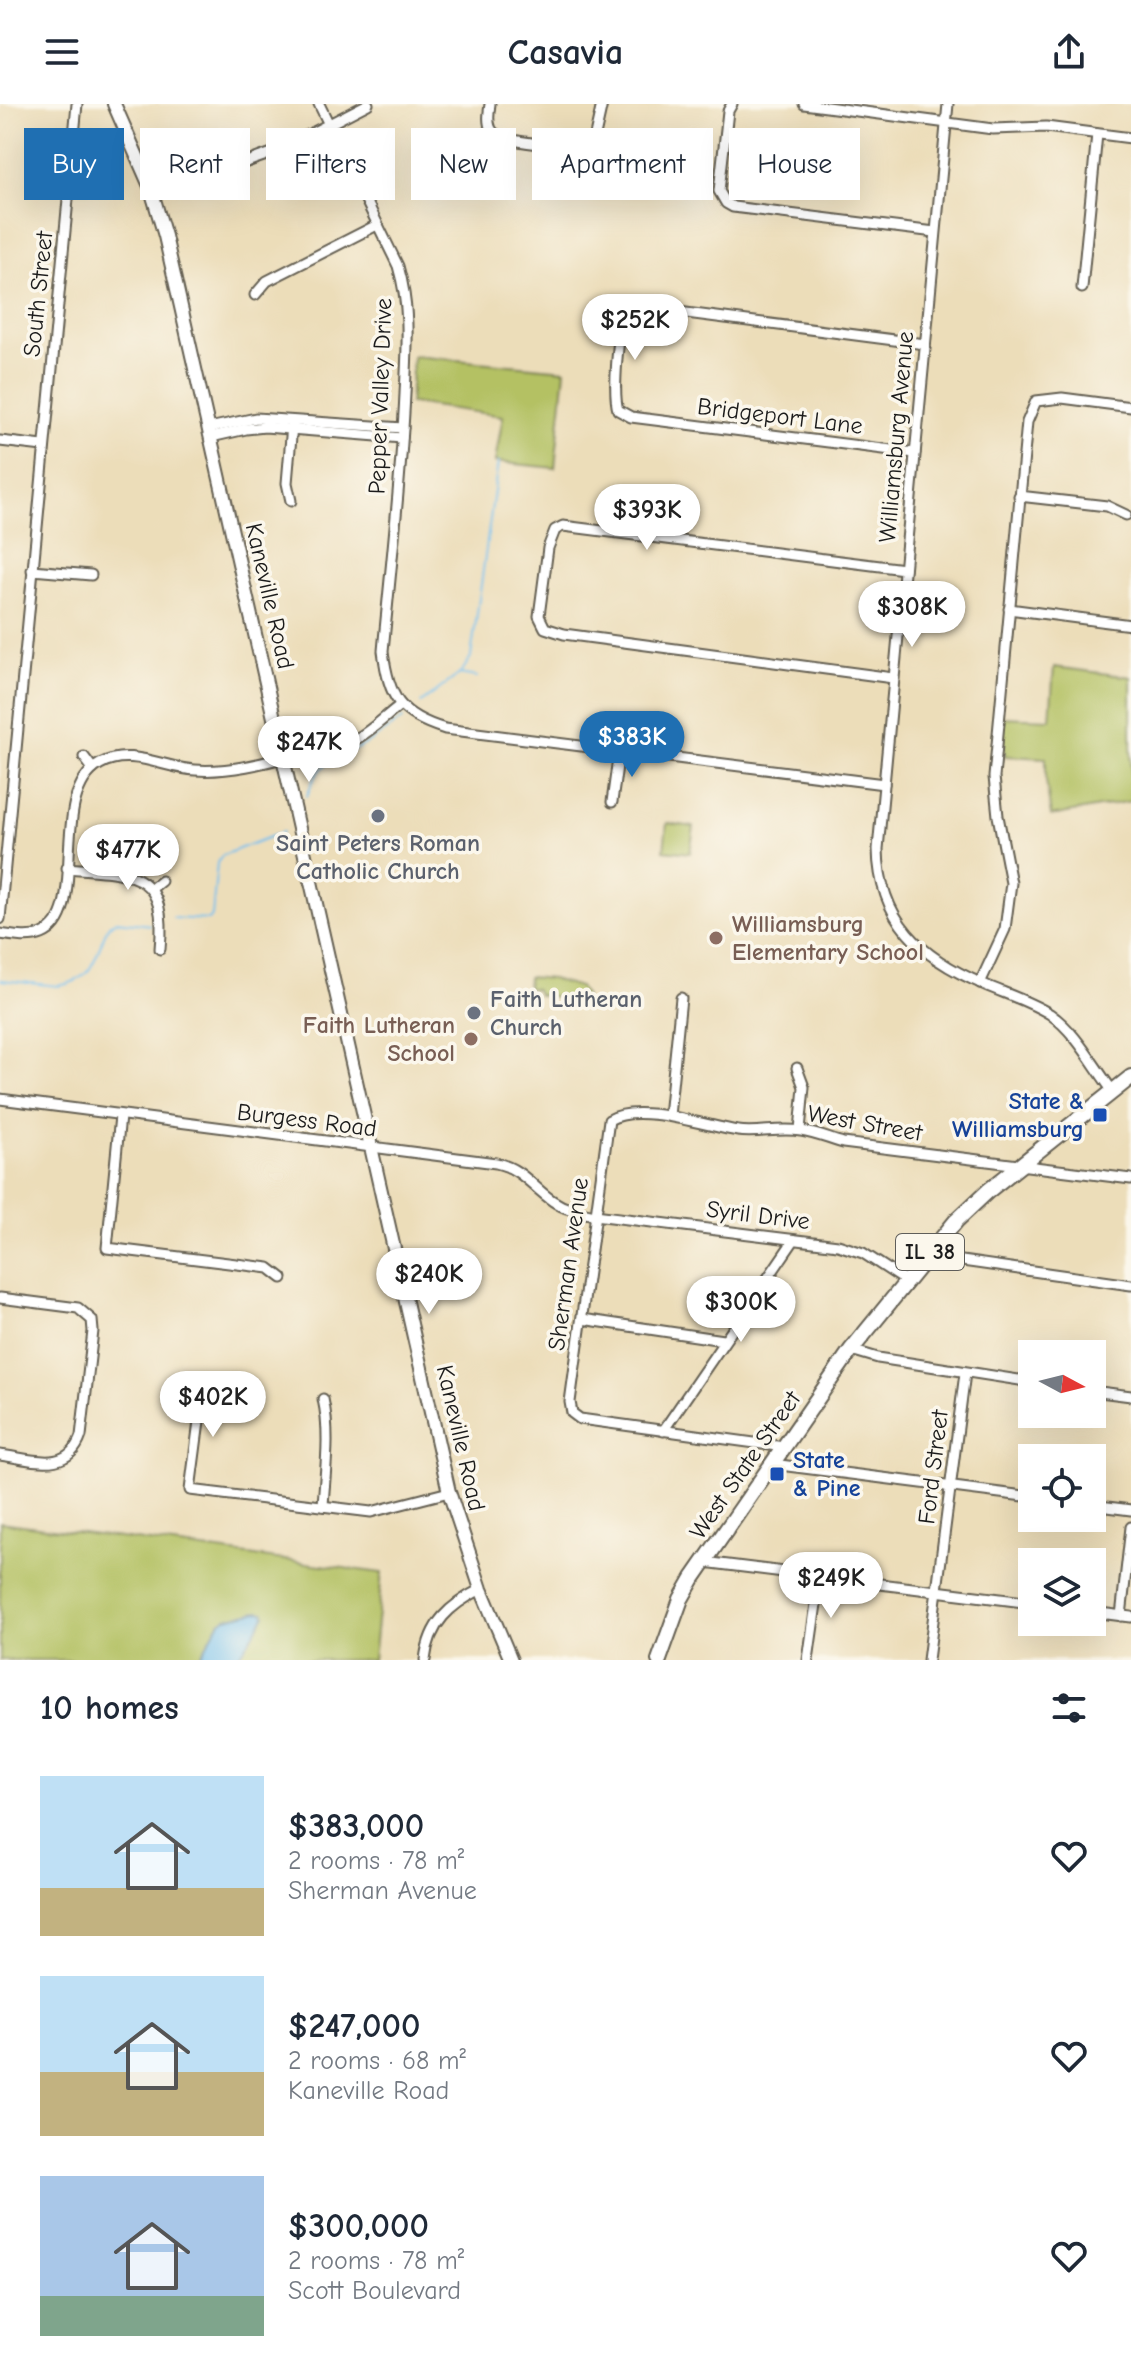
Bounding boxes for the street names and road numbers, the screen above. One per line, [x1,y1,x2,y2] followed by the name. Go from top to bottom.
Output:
[17,229,59,358] street label: South Street
[363,297,397,495] street label: Pepper Valley Drive
[873,330,919,544] street label: Williamsburg Avenue
[696,392,864,440] street label: Bridgeport Lane
[240,520,300,672] street label: Kaneville Road
[236,1098,378,1142] street label: Burgess Road
[805,1099,926,1147] street label: West Street
[542,1176,594,1352] street label: Sherman Avenue
[705,1195,811,1235] street label: Syril Drive
[896,1234,964,1270] road number: IL 38
[431,1362,491,1514] street label: Kaneville Road
[684,1385,807,1544] street label: West State Street
[912,1407,954,1526] street label: Ford Street

